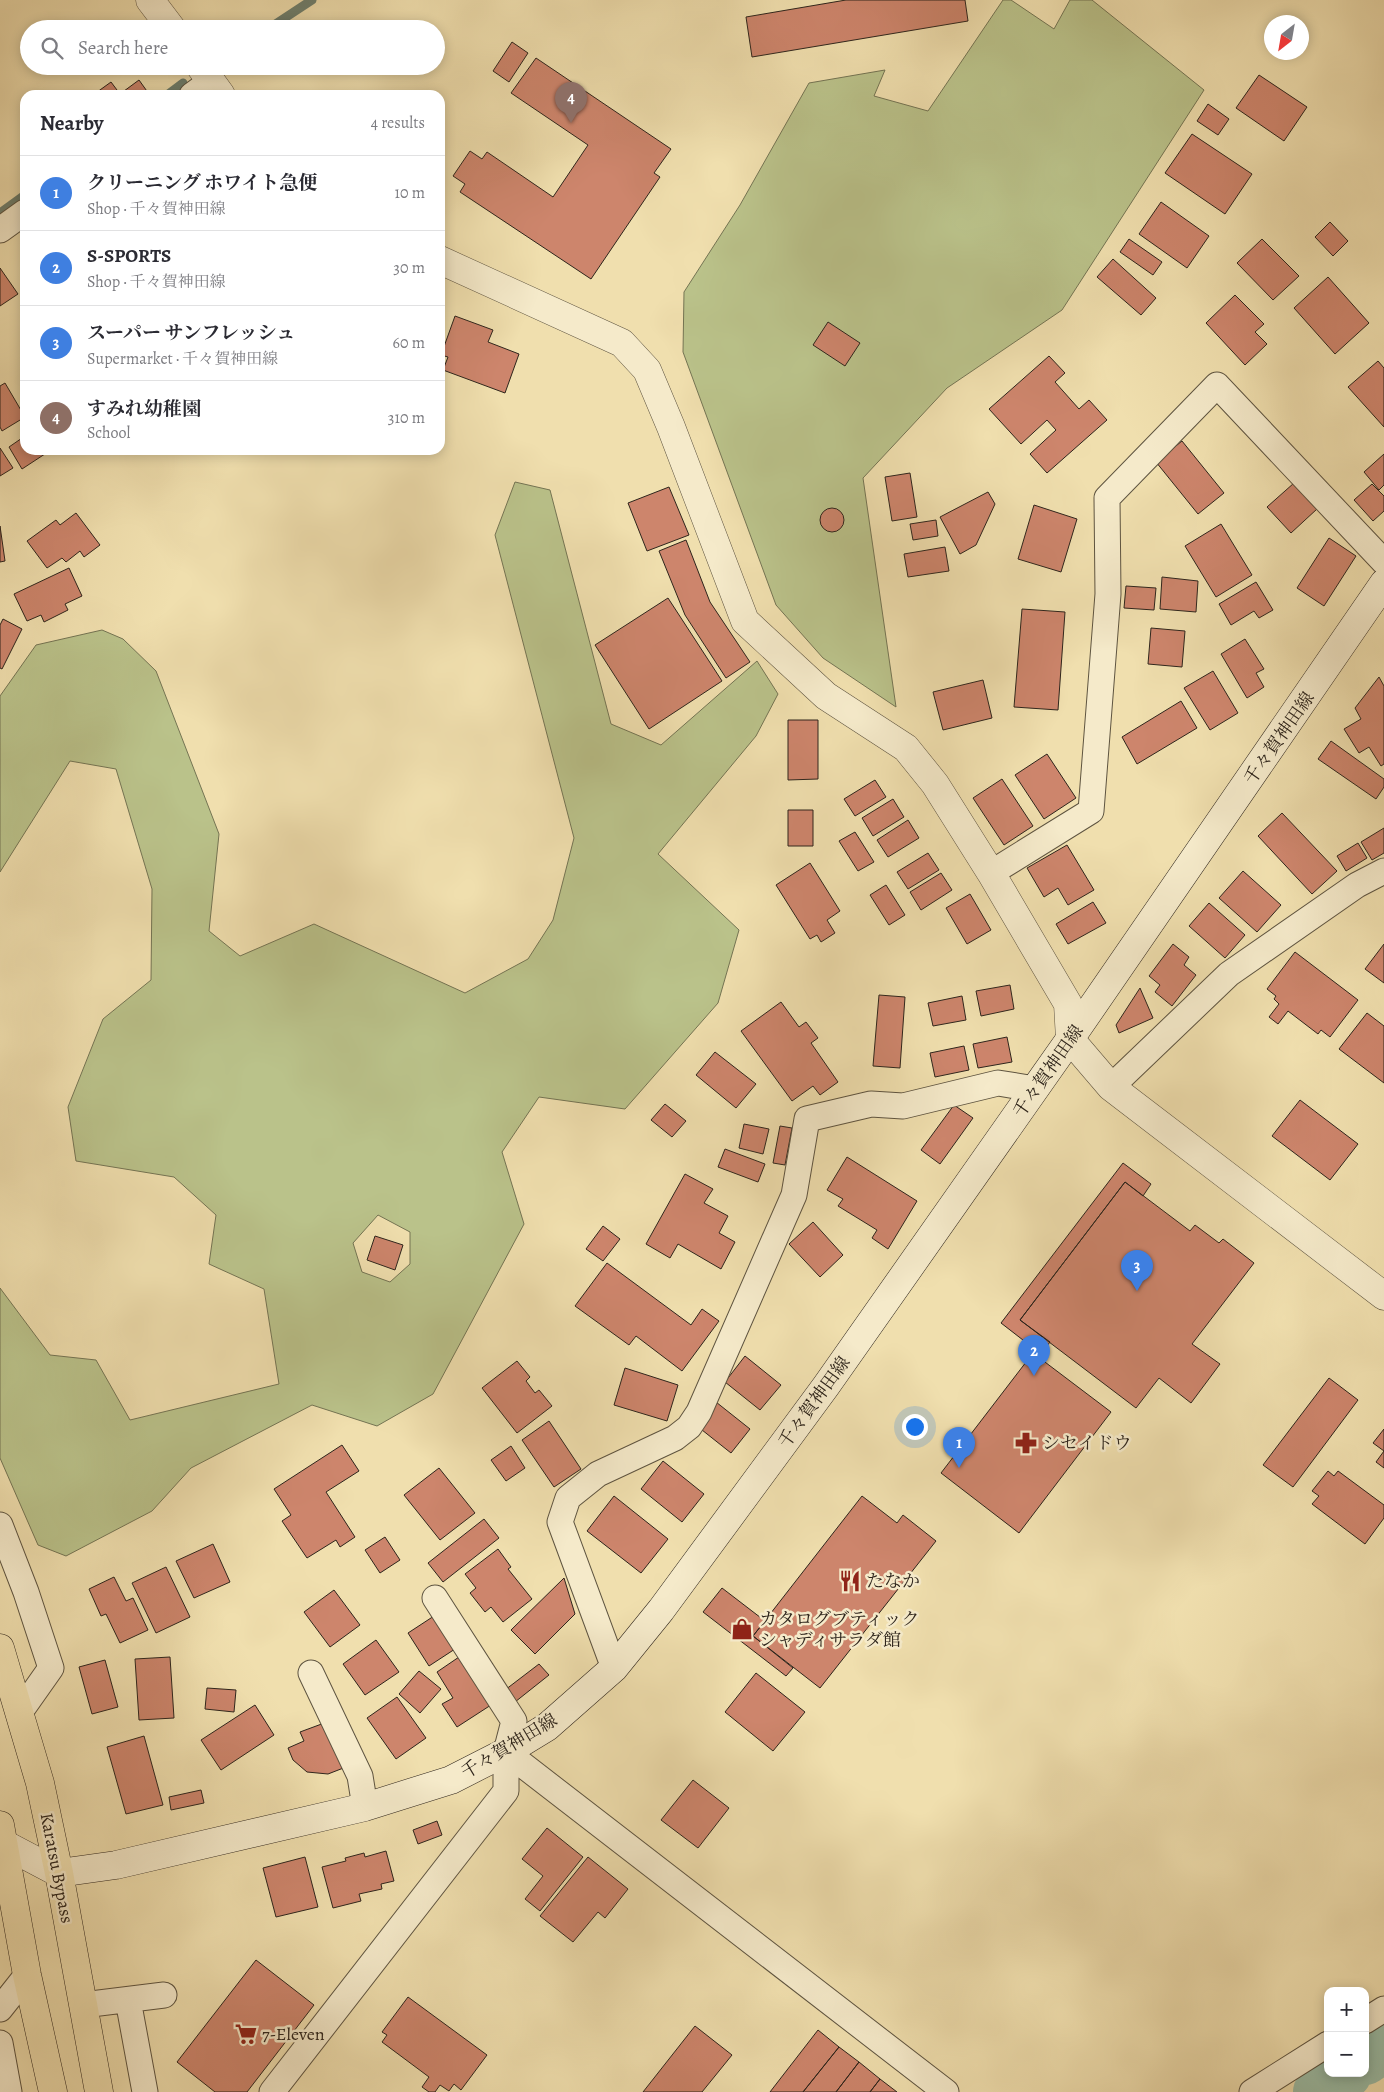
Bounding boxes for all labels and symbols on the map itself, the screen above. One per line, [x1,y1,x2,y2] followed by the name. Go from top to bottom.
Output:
[1264,15,1309,60] north arrow
[555,82,587,123] pin: 4
[1238,687,1320,789] street label: 千々賀神田線
[1007,1020,1089,1122] street label: 千々賀神田線
[1121,1250,1153,1291] pin: 3
[1018,1335,1050,1376] pin: 2
[773,1351,855,1453] street label: 千々賀神田線
[902,1414,928,1440] your location
[943,1427,975,1468] pin: 1
[1013,1430,1039,1456] pharmacy icon: シセイドウ
[1042,1431,1131,1455] place label: シセイドウ
[837,1568,863,1594] restaurant icon: たなか
[866,1569,920,1593] place label: たなか
[759,1607,920,1652] place label: カタログブティック シャディサラダ館
[729,1616,755,1642] shop icon: カタログブティック シャディサラダ館
[457,1708,561,1784] street label: 千々賀神田線
[35,1811,79,1925] street label: Karatsu Bypass
[233,2021,259,2047] supermarket icon: 7-Eleven
[262,2022,325,2046] place label: 7-Eleven

